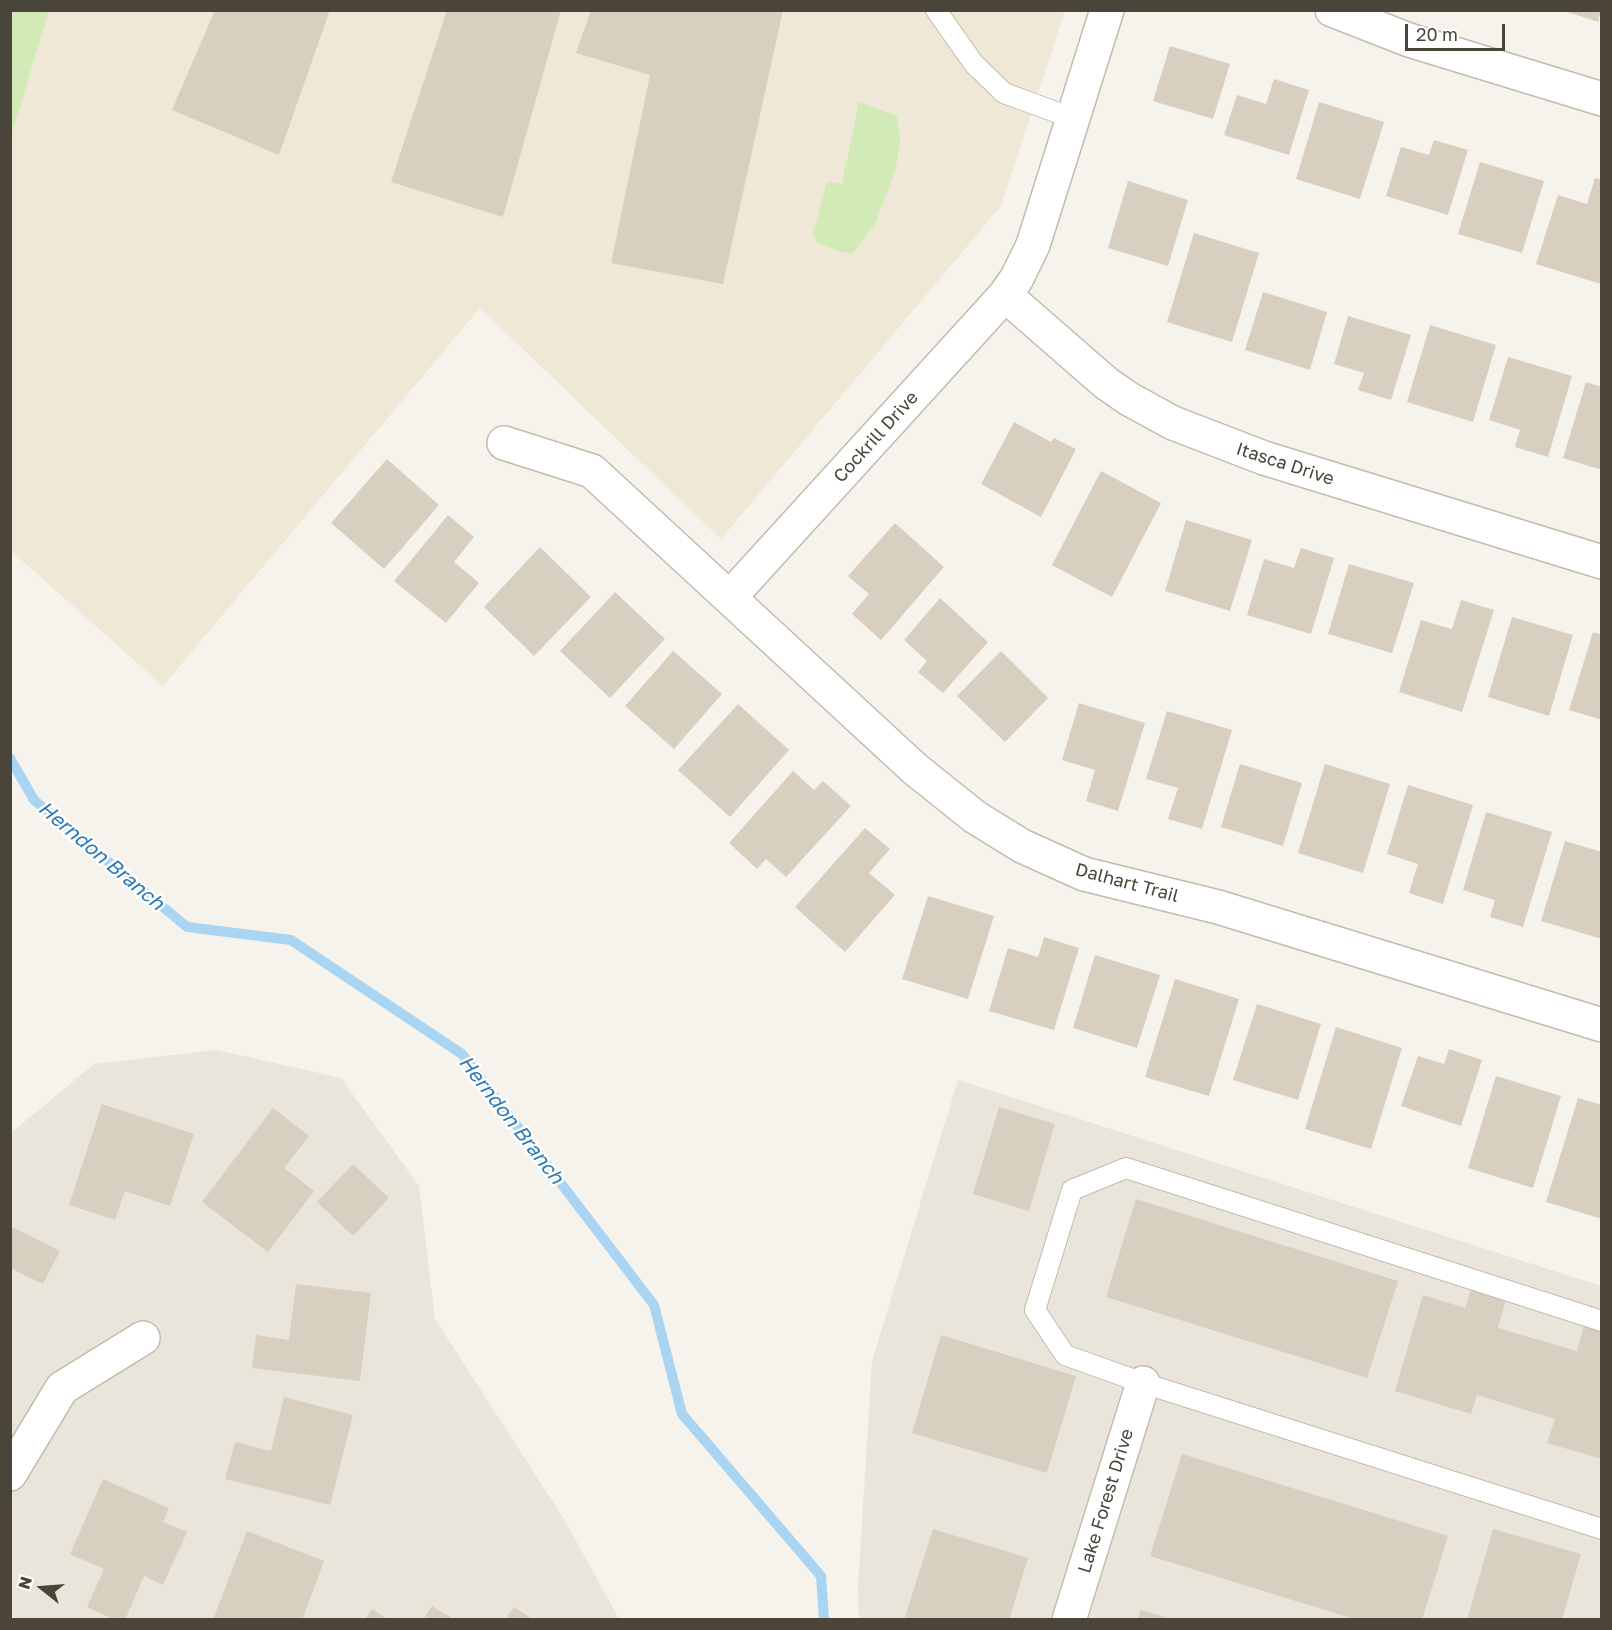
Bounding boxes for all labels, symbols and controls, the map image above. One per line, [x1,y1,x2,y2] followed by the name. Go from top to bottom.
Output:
[1408,12,1508,50] scale bar
[1416,23,1458,45] text: 20 m
[829,387,923,487] street label: Cockrill Drive
[1233,438,1337,490] street label: Itasca Drive
[33,797,169,915] water label: Herndon Branch
[1073,859,1181,907] street label: Dalhart Trail
[453,1051,569,1189] water label: Herndon Branch
[1074,1426,1138,1576] street label: Lake Forest Drive
[12,1558,72,1618] north arrow
[13,1574,36,1591] text: N

